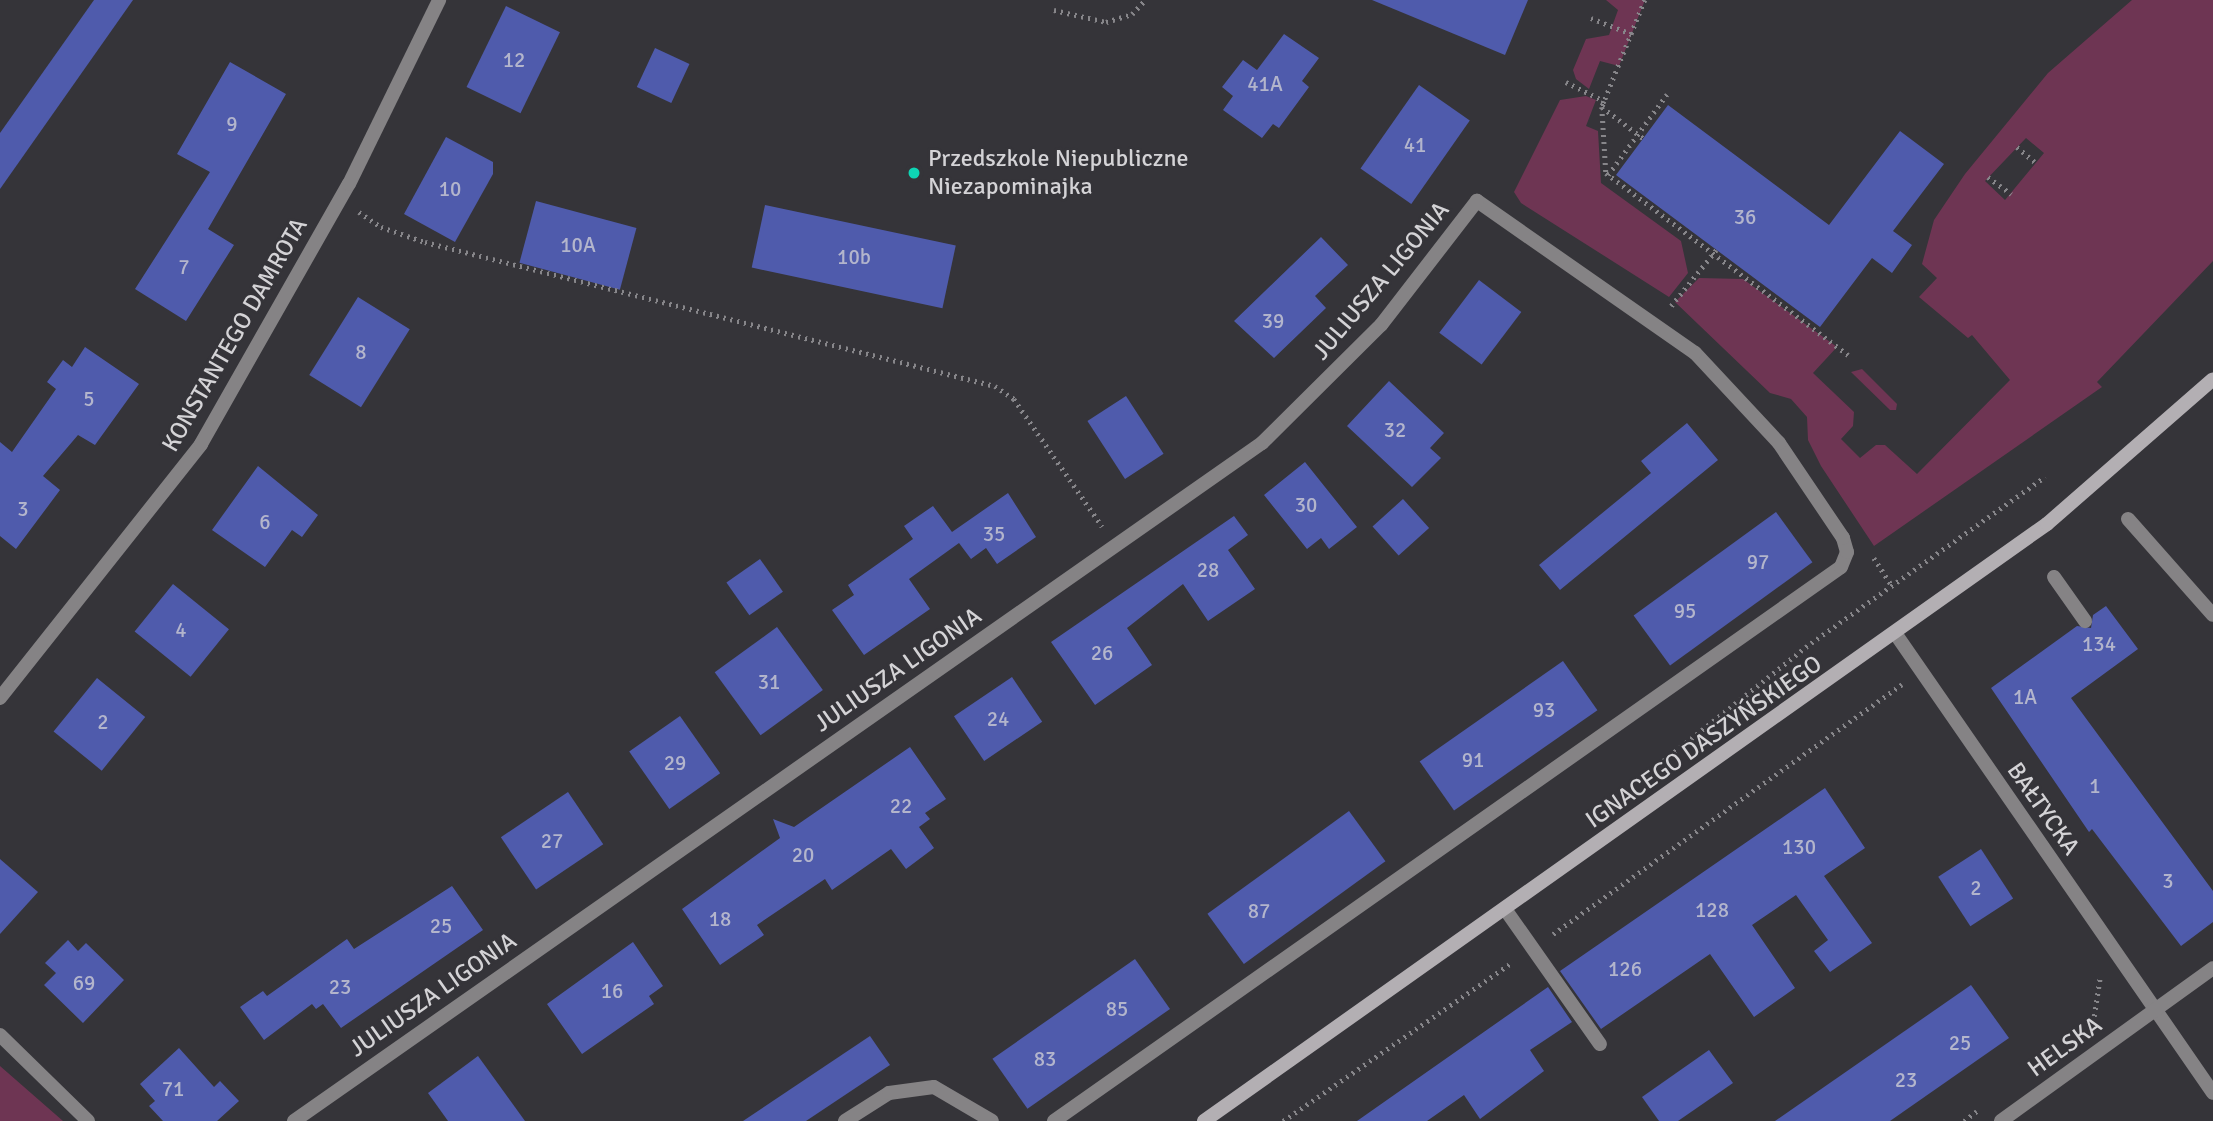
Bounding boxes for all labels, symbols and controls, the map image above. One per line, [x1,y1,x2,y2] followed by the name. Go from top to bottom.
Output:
[503,47,525,73] house number: 12
[1247,71,1283,97] house number: 41A
[226,111,238,137] house number: 9
[1404,132,1426,158] house number: 41
[928,145,1189,201] place label: Przedszkole Niepubliczne Niezapominajka
[906,165,922,181] marker: Przedszkole Niepubliczne Niezapominajka
[439,176,461,202] house number: 10
[1307,196,1455,366] street label: JULIUSZA LIGONIA
[1734,204,1756,230] house number: 36
[156,213,314,457] street label: KONSTANTEGO DAMROTA
[560,232,596,258] house number: 10A
[837,244,871,270] house number: 10b
[178,254,190,280] house number: 7
[1262,308,1284,334] house number: 39
[355,339,367,365] house number: 8
[83,386,95,412] house number: 5
[1384,417,1406,443] house number: 32
[1295,492,1317,518] house number: 30
[17,496,29,522] house number: 3
[259,509,271,535] house number: 6
[983,521,1005,547] house number: 35
[1747,549,1769,575] house number: 97
[1197,557,1219,583] house number: 28
[1674,598,1696,624] house number: 95
[809,602,987,738] street label: JULIUSZA LIGONIA
[175,617,187,643] house number: 4
[2082,631,2116,657] house number: 134
[1091,640,1113,666] house number: 26
[1580,649,1828,835] street label: IGNACEGO DASZYŃSKIEGO
[758,669,780,695] house number: 31
[2013,684,2037,710] house number: 1A
[1533,697,1555,723] house number: 93
[987,706,1009,732] house number: 24
[97,709,109,735] house number: 2
[1462,747,1484,773] house number: 91
[664,750,686,776] house number: 29
[2001,757,2085,861] street label: BAŁTYCKA
[2089,773,2101,799] house number: 1
[890,793,912,819] house number: 22
[541,828,563,854] house number: 27
[1782,834,1816,860] house number: 130
[792,842,814,868] house number: 20
[2162,868,2174,894] house number: 3
[1970,875,1982,901] house number: 2
[1695,897,1729,923] house number: 128
[1248,898,1270,924] house number: 87
[709,906,731,932] house number: 18
[430,913,452,939] house number: 25
[344,927,522,1063] street label: JULIUSZA LIGONIA
[1608,956,1642,982] house number: 126
[73,970,95,996] house number: 69
[329,974,351,1000] house number: 23
[601,978,623,1004] house number: 16
[1106,996,1128,1022] house number: 85
[2022,1011,2108,1083] street label: HELSKA
[1949,1030,1971,1056] house number: 25
[1034,1046,1056,1072] house number: 83
[1895,1067,1917,1093] house number: 23
[162,1076,184,1102] house number: 71

